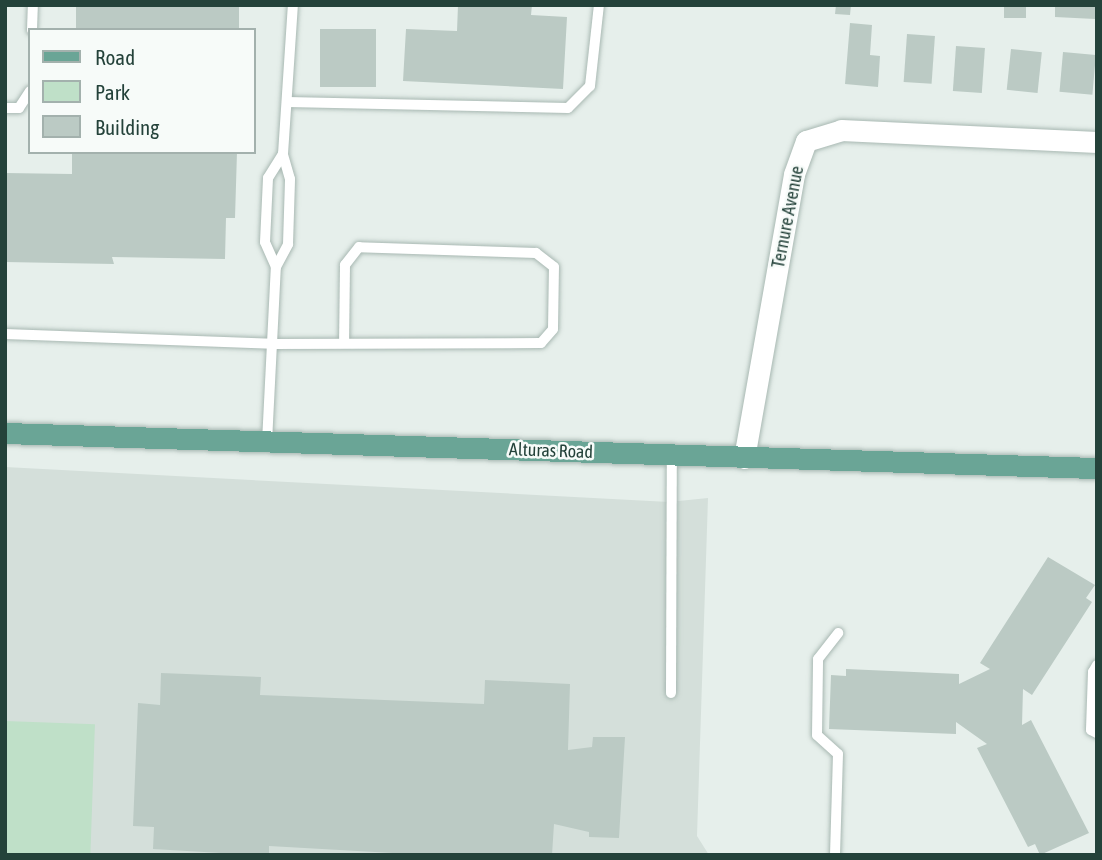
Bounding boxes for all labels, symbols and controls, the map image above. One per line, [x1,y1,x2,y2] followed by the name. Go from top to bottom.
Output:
[28,28,256,154] legend
[95,45,135,69] text: Road
[95,80,130,104] text: Park
[95,115,159,139] text: Building
[768,164,808,270] street label: Ternure Avenue
[509,439,593,463] street label: Alturas Road

